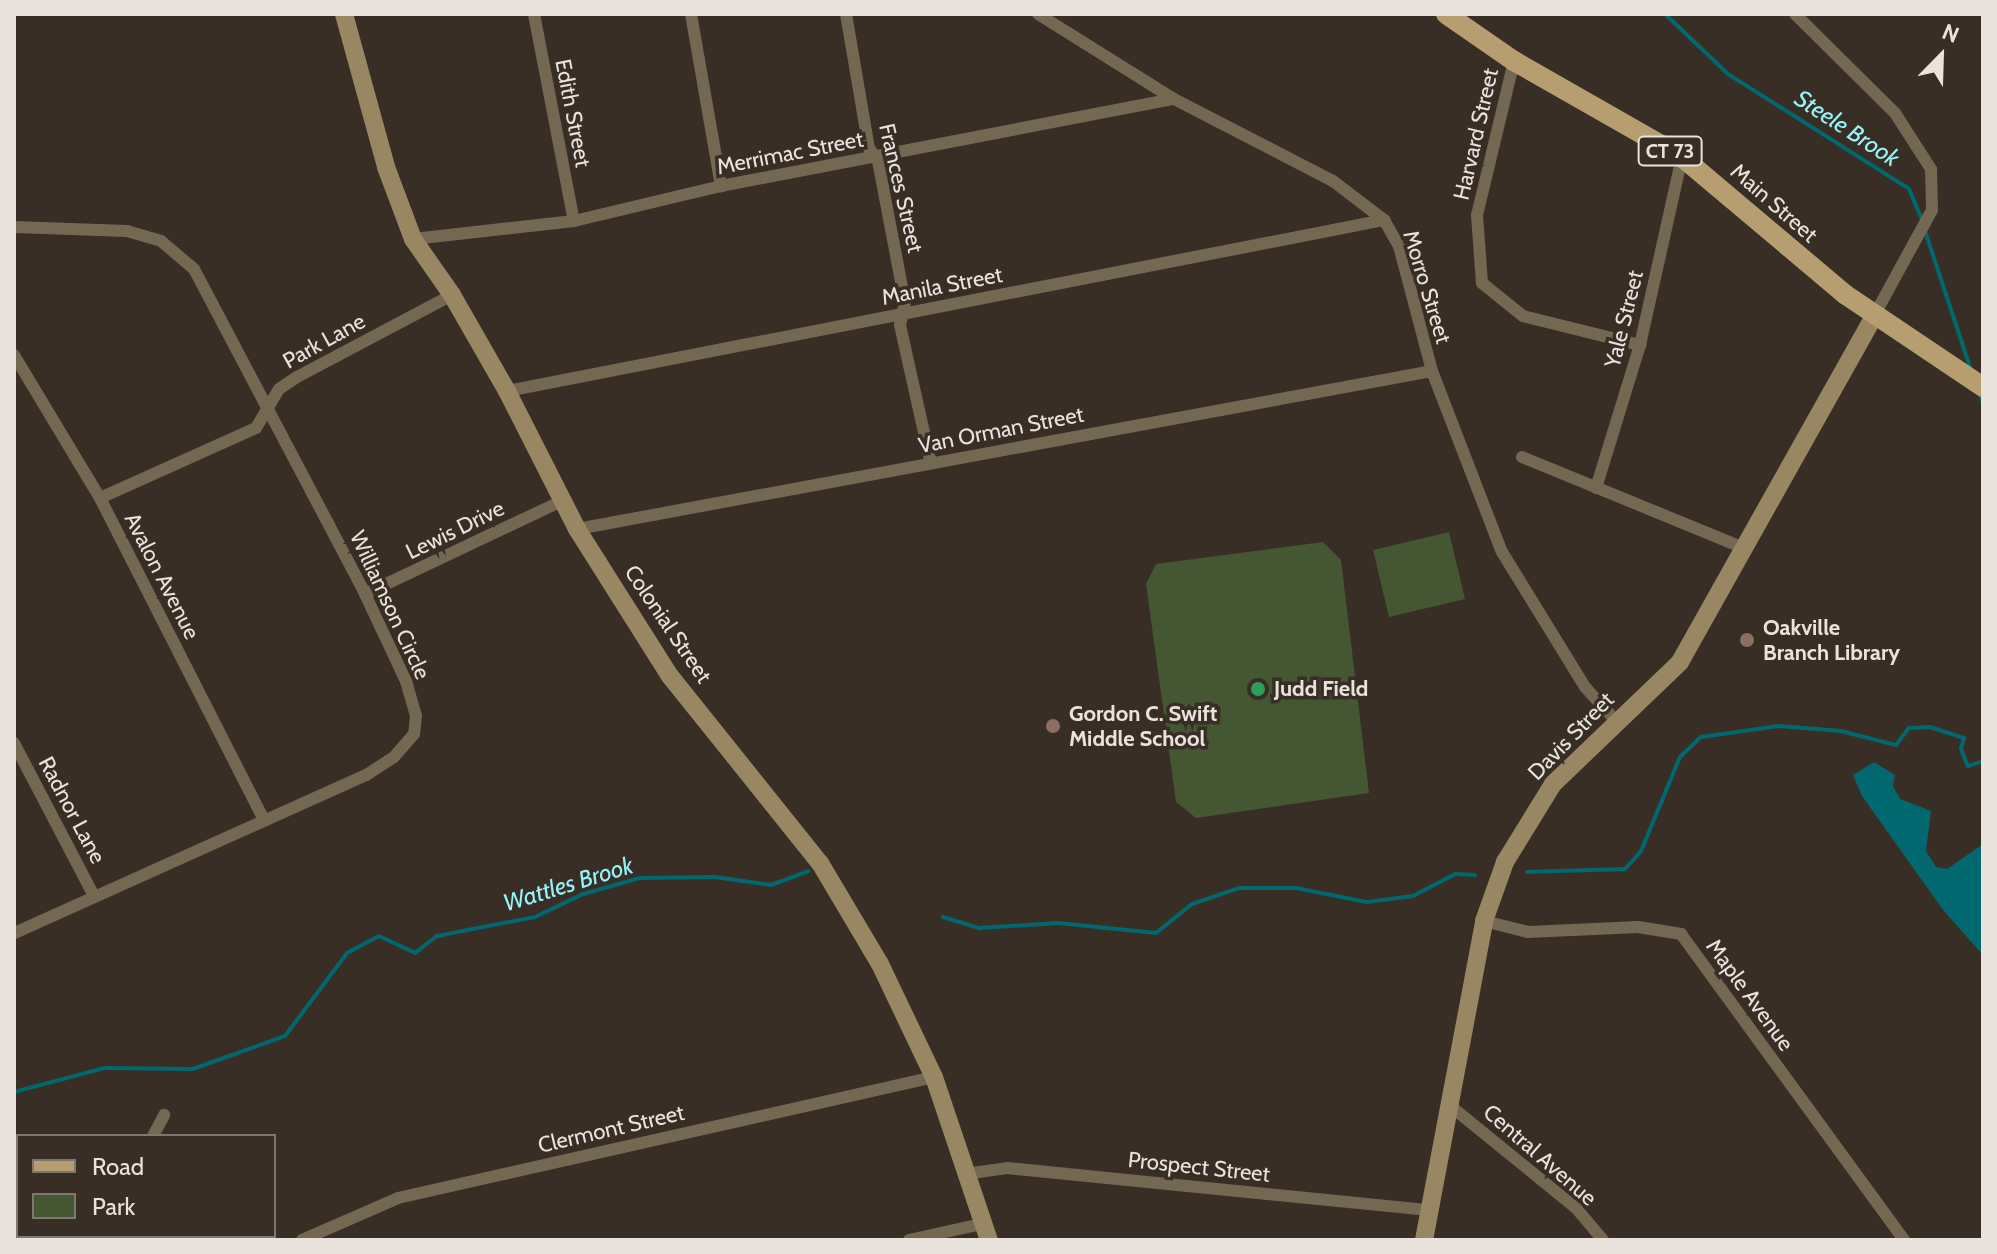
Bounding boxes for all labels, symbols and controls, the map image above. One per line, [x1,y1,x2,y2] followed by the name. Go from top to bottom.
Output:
[1901,16,1981,96] north arrow
[1938,18,1963,49] text: N
[550,57,596,169] street label: Edith Street
[1448,66,1504,202] street label: Harvard Street
[1789,84,1905,172] water label: Steele Brook
[873,121,929,255] street label: Frances Street
[714,126,866,180] street label: Merrimac Street
[1636,135,1704,167] road number: CT 73
[1725,158,1823,248] street label: Main Street
[1397,227,1457,347] street label: Morro Street
[879,261,1005,311] street label: Manila Street
[1599,268,1649,370] street label: Yale Street
[278,308,370,374] street label: Park Lane
[916,401,1086,459] street label: Van Orman Street
[402,495,508,565] street label: Lewis Drive
[119,508,205,644] street label: Avalon Avenue
[344,527,436,683] street label: Williamson Circle
[619,560,717,688] street label: Colonial Street
[1763,614,1900,666] place label: Oakville Branch Library
[1738,631,1756,649] marker: Oakville Branch Library
[1274,676,1368,702] place label: Judd Field
[1249,680,1267,698] marker: Judd Field
[1523,687,1619,785] street label: Davis Street
[1069,700,1217,752] place label: Gordon C. Swift Middle School
[1044,717,1062,735] marker: Gordon C. Swift Middle School
[33,752,111,868] street label: Radnor Lane
[500,851,636,917] water label: Wattles Brook
[1701,934,1799,1056] street label: Maple Avenue
[535,1099,687,1159] street label: Clermont Street
[1478,1099,1602,1211] street label: Central Avenue
[16,1134,276,1238] legend
[1127,1146,1271,1188] street label: Prospect Street
[92,1152,144,1181] text: Road
[92,1192,135,1221] text: Park

